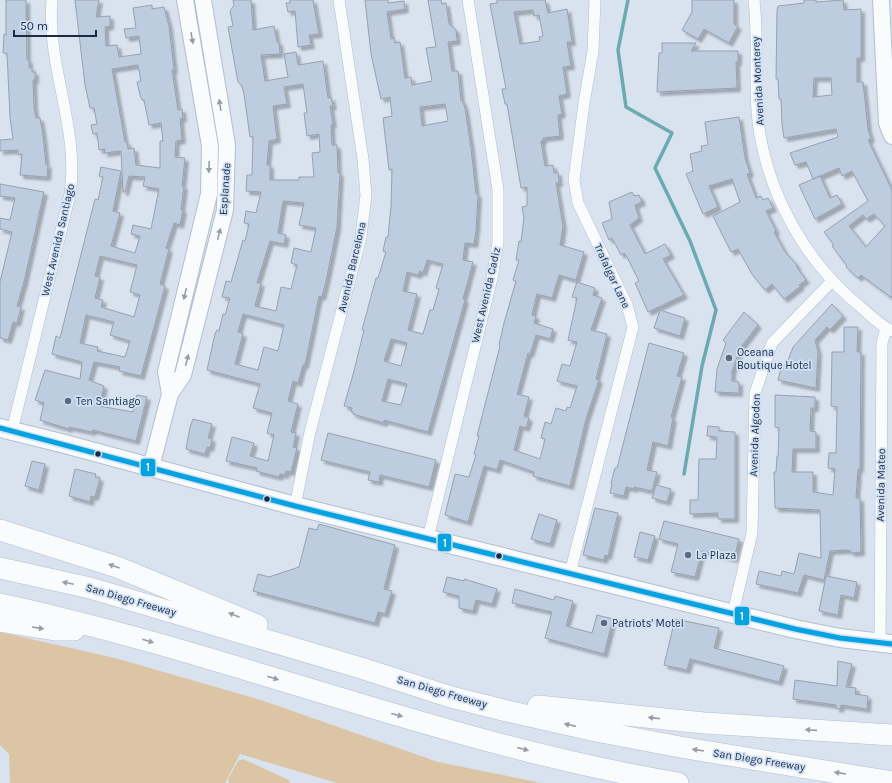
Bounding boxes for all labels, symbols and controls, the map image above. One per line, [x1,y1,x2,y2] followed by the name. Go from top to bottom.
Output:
[14,12,96,38] scale bar
[20,19,48,33] text: 50 m
[189,32,195,45] one-way arrow
[749,36,767,126] street label: Avenida Monterey
[217,99,223,111] one-way arrow
[206,161,213,173] one-way arrow
[217,162,233,216] street label: Esplanade
[39,182,77,298] street label: West Avenida Santiago
[335,221,369,313] street label: Avenida Barcelona
[217,227,223,240] one-way arrow
[591,242,633,311] street label: Trafalgar Lane
[469,246,503,344] street label: West Avenida Cadiz
[181,288,187,300] one-way arrow
[737,346,812,372] place label: Oceana Boutique Hotel
[185,353,191,366] one-way arrow
[724,353,734,363] marker: Oceana Boutique Hotel
[747,393,763,477] street label: Avenida Algodon
[76,395,141,408] place label: Ten Santiago
[63,396,73,406] marker: Ten Santiago
[874,448,888,522] street label: Avenida Mateo
[93,449,103,459] unlabelled marker
[140,458,156,477] line badge: 1
[146,461,150,474] text: 1
[262,494,272,504] unlabelled marker
[437,533,452,552] line badge: 1
[443,537,447,550] text: 1
[696,549,736,562] place label: La Plaza
[683,550,693,560] marker: La Plaza
[494,551,504,561] unlabelled marker
[107,563,119,569] one-way arrow
[62,579,74,585] one-way arrow
[84,581,178,619] street label: San Diego Freeway
[734,606,750,626] line badge: 1
[740,610,744,623] text: 1
[228,612,240,618] one-way arrow
[612,617,684,630] place label: Patriots' Motel
[599,618,609,628] marker: Patriots' Motel
[32,625,44,631] one-way arrow
[142,638,154,644] one-way arrow
[395,673,489,711] street label: San Diego Freeway
[267,675,279,681] one-way arrow
[392,712,404,718] one-way arrow
[648,715,660,721] one-way arrow
[564,721,576,727] one-way arrow
[805,727,817,734] one-way arrow
[712,746,806,774] street label: San Diego Freeway
[516,747,529,753] one-way arrow
[692,747,704,753] one-way arrow
[834,770,846,776] one-way arrow

